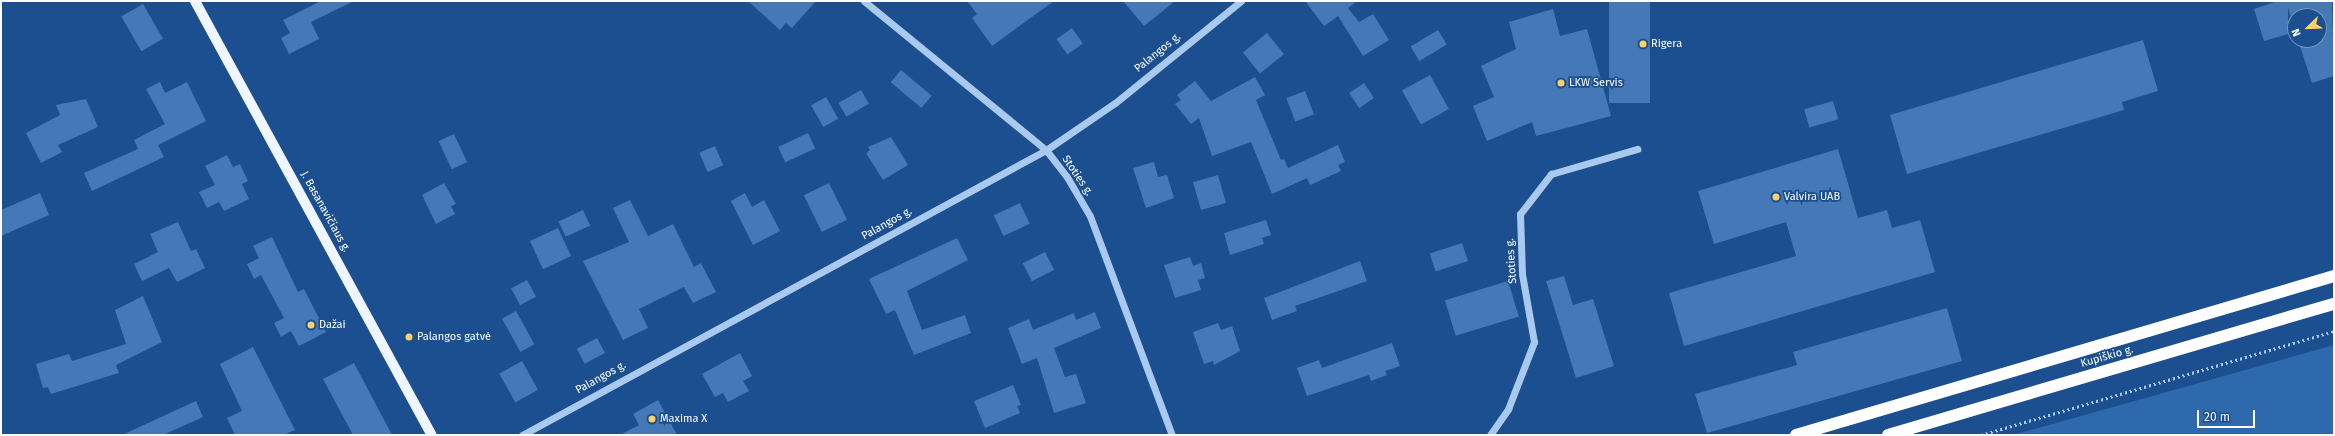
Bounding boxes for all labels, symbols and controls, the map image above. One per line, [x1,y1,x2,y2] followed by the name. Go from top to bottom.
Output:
[2287,8,2327,48] north arrow
[2289,27,2304,38] text: N
[1132,30,1184,76] street label: Palangos g.
[1651,37,1682,51] place label: Rigera
[1638,39,1648,49] marker: Rigera
[1569,76,1623,90] place label: LKW Servis
[1556,78,1566,88] marker: LKW Servis
[1059,153,1095,199] street label: Stoties g.
[297,169,353,255] street label: J. Basanavičiaus g.
[1784,190,1840,204] place label: Valvira UAB
[1771,192,1781,202] marker: Valvira UAB
[859,205,915,243] street label: Palangos g.
[1504,238,1520,284] street label: Stoties g.
[319,318,346,332] place label: Dažai
[306,320,316,330] marker: Dažai
[417,330,491,344] place label: Palangos gatvė
[404,332,414,342] marker: Palangos gatvė
[2079,343,2135,371] street label: Kupiškio g.
[573,359,629,397] street label: Palangos g.
[2199,402,2257,428] scale bar
[2204,410,2230,424] text: 20 m
[660,412,707,426] place label: Maxima X
[647,414,657,424] marker: Maxima X

